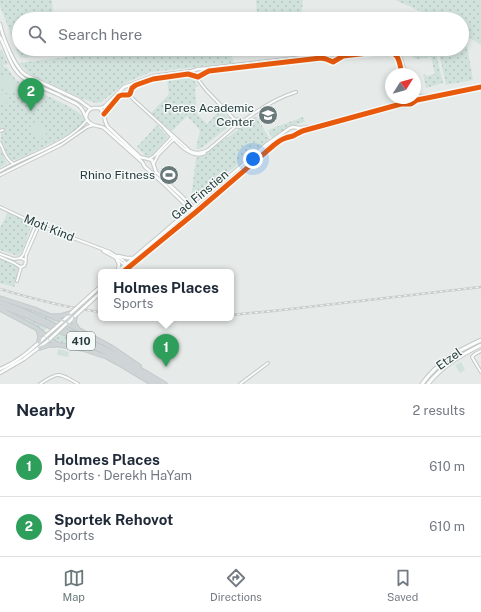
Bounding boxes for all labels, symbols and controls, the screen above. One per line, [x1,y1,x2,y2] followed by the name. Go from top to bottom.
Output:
[12,12,469,56] search box
[26,23,48,45] icon: search
[58,26,142,43] text: Search here
[385,68,421,104] north arrow
[18,78,44,111] pin: 2
[164,101,254,129] place label: Peres Academic Center
[257,104,279,126] school or university icon: Peres Academic Center
[243,149,263,169] your location
[158,164,180,186] sports icon: Rhino Fitness
[169,167,231,223] street label: Gad Finstien
[80,168,155,182] place label: Rhino Fitness
[22,212,76,244] street label: Moti Kind
[98,269,234,321] popup
[113,279,219,296] text: Holmes Places
[113,296,153,311] text: Sports
[67,332,95,350] road number: 410
[153,334,179,367] pin: 1
[434,345,465,373] street label: Etzel
[16,400,75,420] text: Nearby
[413,403,465,418] text: 2 results
[54,451,160,468] text: Holmes Places
[26,459,32,474] text: 1
[429,459,465,474] text: 610 m
[54,468,192,483] text: Sports · Derekh HaYam
[54,511,173,528] text: Sportek Rehovot
[25,519,33,534] text: 2
[429,519,465,534] text: 610 m
[54,528,94,543] text: Sports
[63,567,85,603] tab: Map
[210,567,262,603] tab: Directions
[387,567,418,603] tab: Saved

